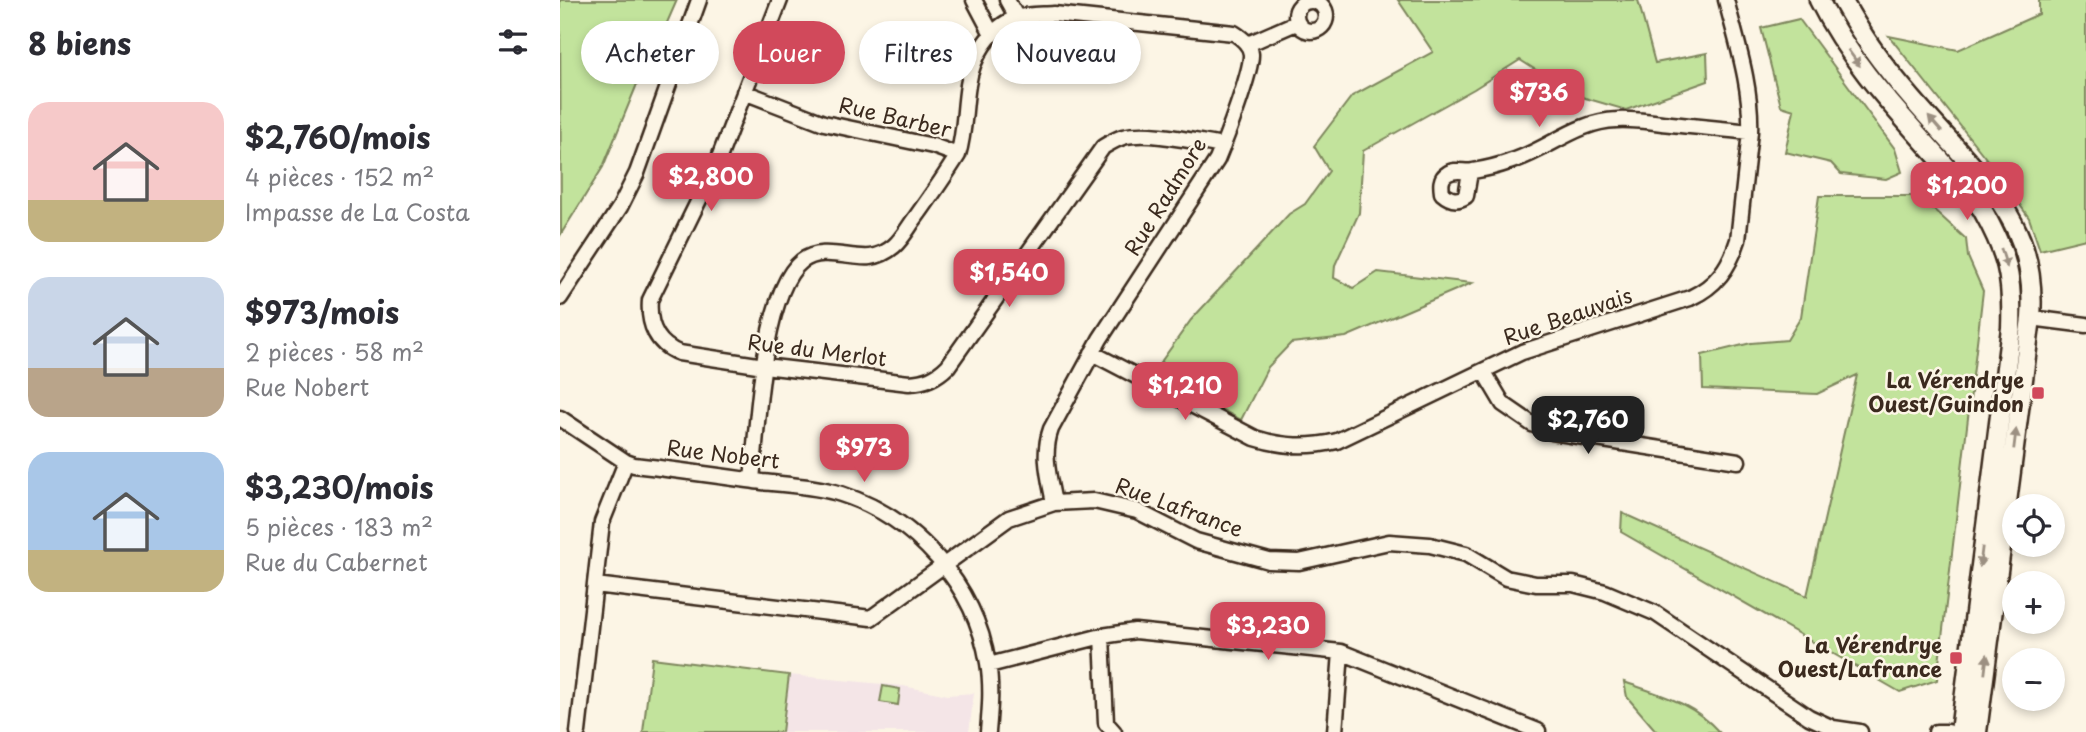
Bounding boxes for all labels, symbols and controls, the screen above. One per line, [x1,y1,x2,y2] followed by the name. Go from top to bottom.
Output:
[28,20,131,65] text: 8 biens
[581,21,719,84] chip: Acheter
[733,21,845,84] chip: Louer
[859,21,977,84] chip: Filtres
[991,21,1141,84] chip: Nouveau
[494,23,532,61] icon: filters
[1847,49,1861,68] one-way arrow
[1498,69,1580,129] pin: $736
[1509,74,1569,109] text: $736
[836,88,955,145] street label: Rue Barber
[245,114,431,159] text: $2,760/mois
[1928,116,1943,133] one-way arrow
[84,130,168,214] icon: home
[1115,131,1213,261] street label: Rue Radmore
[654,154,768,213] pin: $2,800
[668,158,754,193] text: $2,800
[245,159,434,194] text: 4 pièces · 152 m²
[1910,162,2024,222] pin: $1,200
[1927,167,2007,202] text: $1,200
[245,194,470,229] text: Impasse de La Costa
[2000,248,2010,269] one-way arrow
[952,250,1066,309] pin: $1,540
[969,254,1049,289] text: $1,540
[1499,278,1636,352] street label: Rue Beauvais
[245,289,399,334] text: $973/mois
[84,305,168,389] icon: home
[746,325,889,373] street label: Rue du Merlot
[245,334,424,369] text: 2 pièces · 58 m²
[1128,362,1242,422] pin: $1,210
[1868,363,2024,419] place label: La Vérendrye Ouest/Guindon
[1148,367,1222,402] text: $1,210
[245,369,369,404] text: Rue Nobert
[2030,385,2046,401] marker: La Vérendrye Ouest/Guindon
[1531,396,1645,456] pin: $2,760
[1547,401,1629,436] text: $2,760
[823,424,905,484] pin: $973
[2010,428,2021,450] one-way arrow
[836,429,892,464] text: $973
[665,430,781,476] street label: Rue Nobert
[245,464,434,509] text: $3,230/mois
[1111,468,1248,544] street label: Rue Lafrance
[84,480,168,564] icon: home
[2002,494,2065,711] map controls
[2002,494,2065,557] button: locate
[245,509,433,544] text: 5 pièces · 183 m²
[245,544,428,579] text: Rue du Cabernet
[1976,546,1987,568] one-way arrow
[2002,571,2065,634] button: +
[1211,602,1325,662] pin: $3,230
[1226,607,1310,642] text: $3,230
[1778,628,1942,684] place label: La Vérendrye Ouest/Lafrance
[2002,648,2065,711] button: −
[1948,650,1964,666] marker: La Vérendrye Ouest/Lafrance
[1981,653,1992,675] one-way arrow

